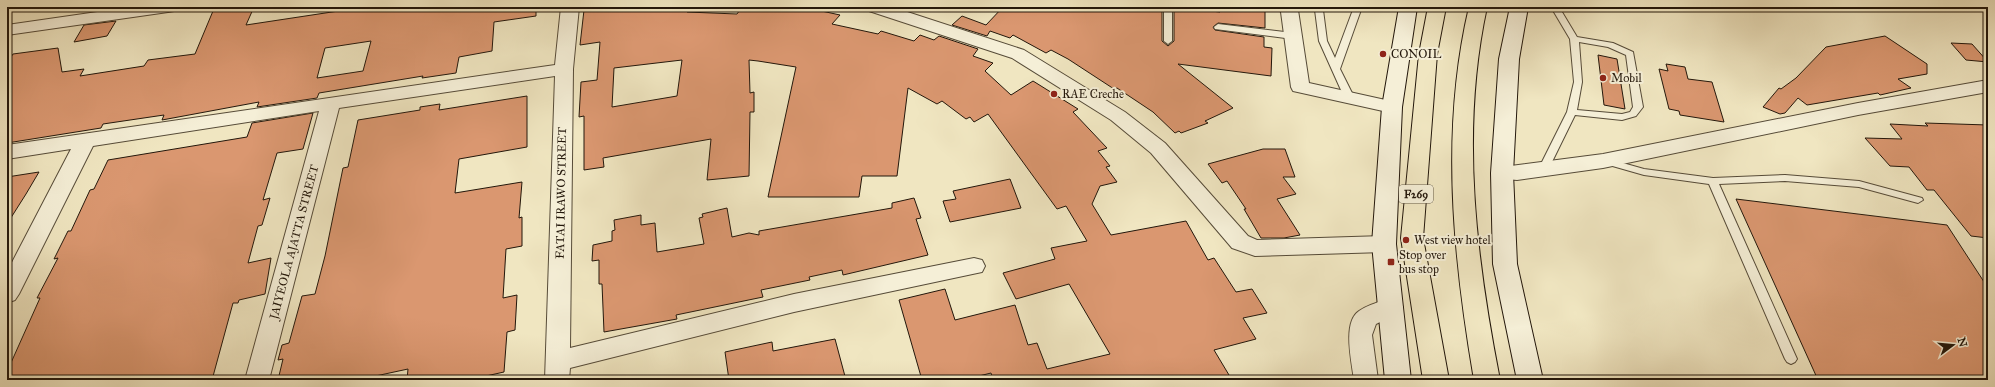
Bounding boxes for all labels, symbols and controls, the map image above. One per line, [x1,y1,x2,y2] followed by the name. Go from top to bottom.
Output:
[1391,47,1441,61] place label: CONOIL
[1378,49,1388,59] marker: CONOIL
[1611,71,1642,85] place label: Mobil
[1598,73,1608,83] marker: Mobil
[1062,87,1124,101] place label: RAE Creche
[1049,89,1059,99] marker: RAE Creche
[553,127,569,259] street label: FATAI IRAWO STREET
[266,163,322,323] street label: JAIYEOLA AJATTA STREET
[1399,185,1433,203] road number: F269
[1414,233,1492,247] place label: West view hotel
[1401,235,1411,245] marker: West view hotel
[1399,248,1447,276] place label: Stop over bus stop
[1386,257,1396,267] marker: Stop over bus stop
[1933,325,1973,365] north arrow
[1955,336,1970,349] text: N

